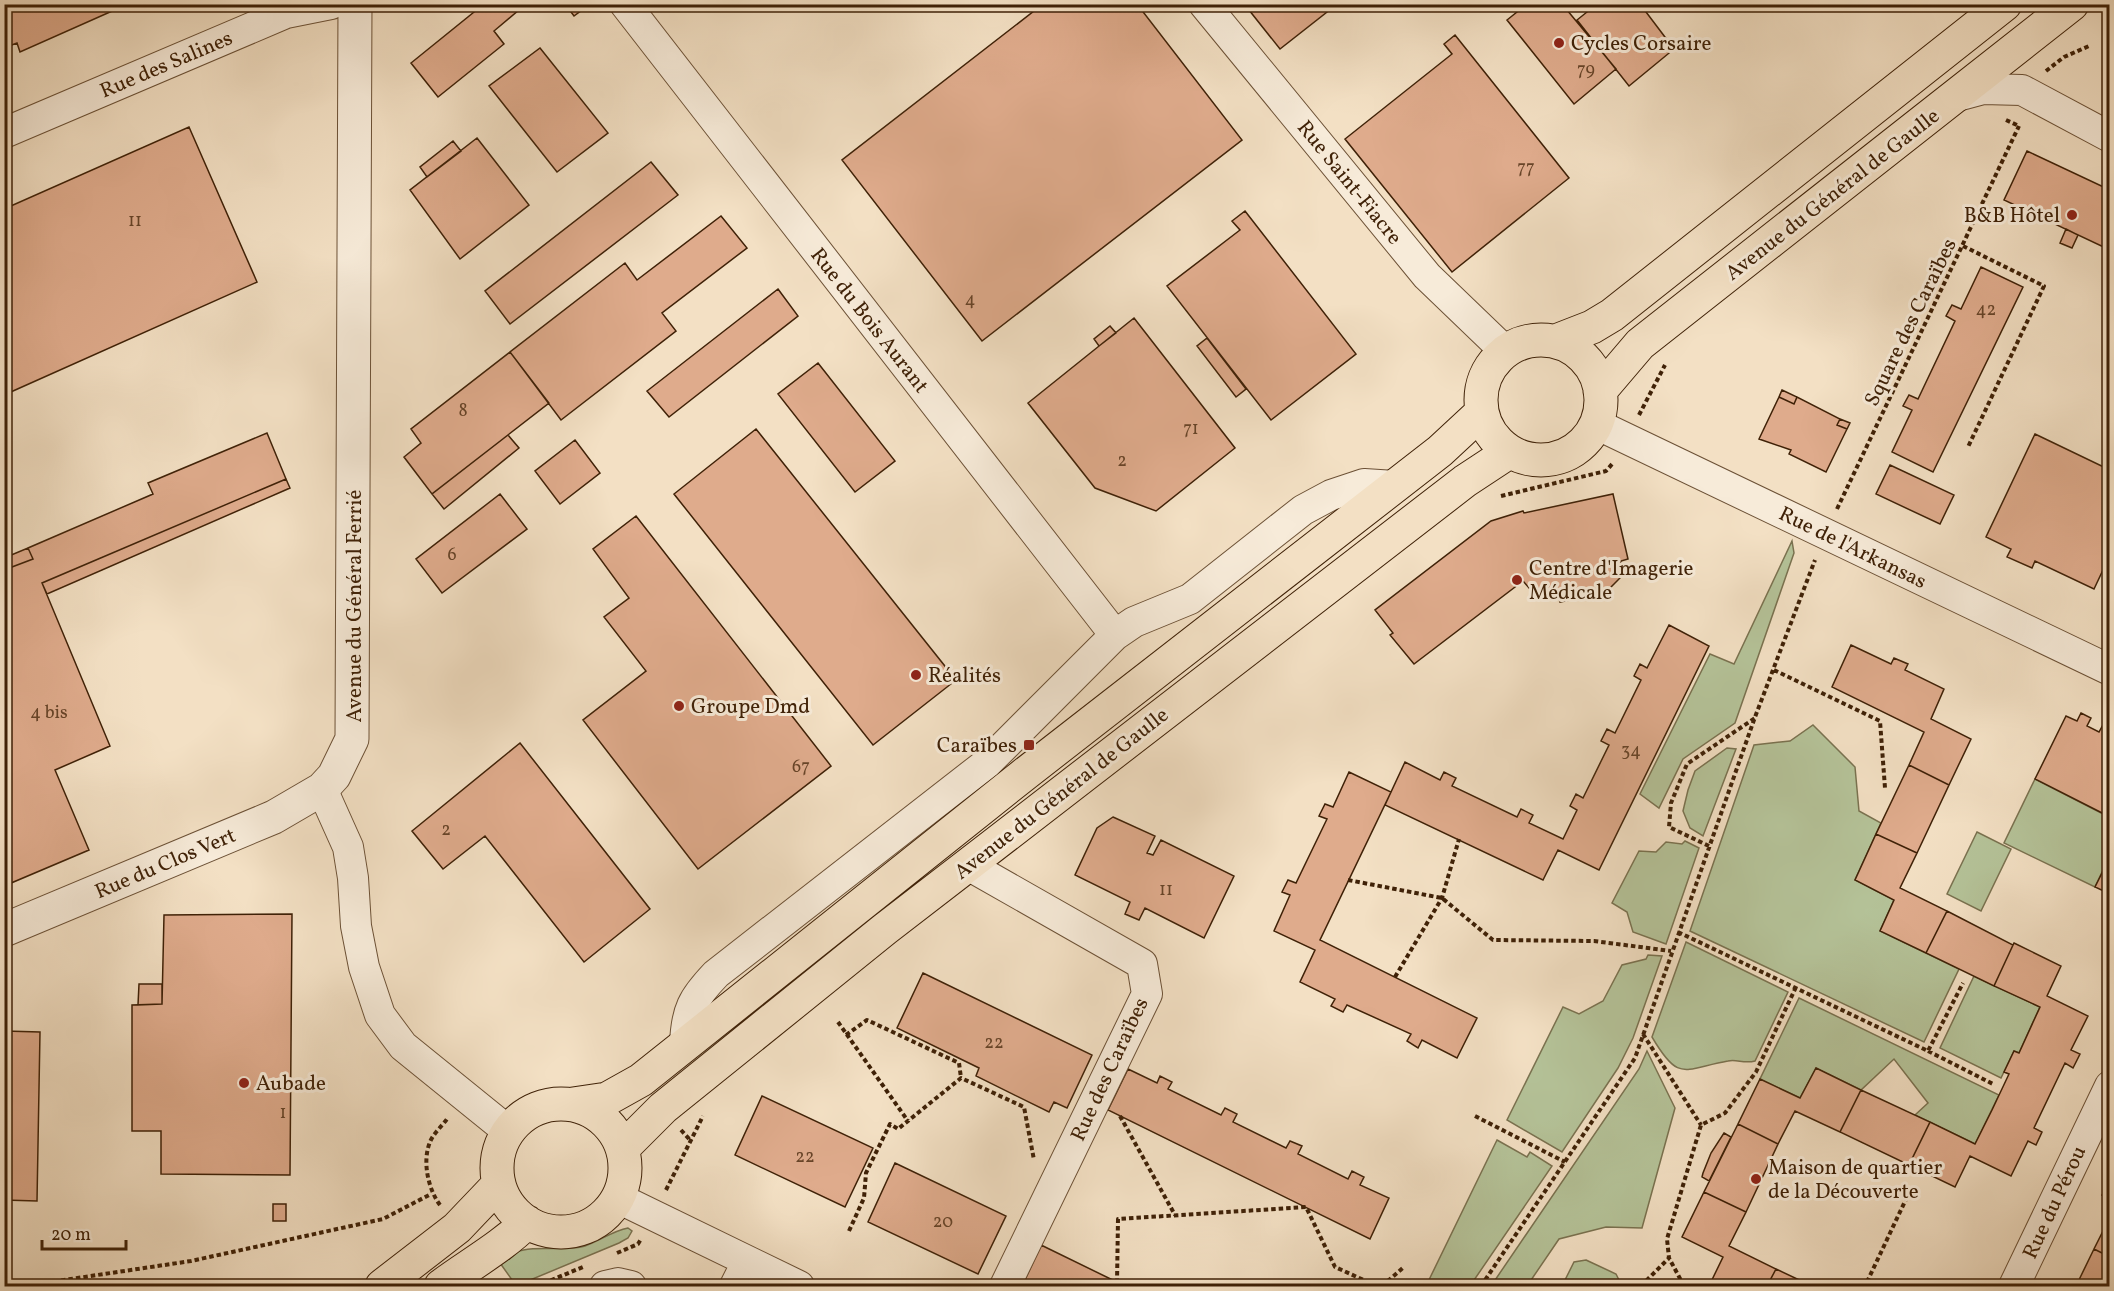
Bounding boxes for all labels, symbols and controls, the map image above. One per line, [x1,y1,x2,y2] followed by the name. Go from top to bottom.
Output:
[96,24,237,106] street label: Rue des Salines
[1571,30,1712,59] place label: Cycles Corsaire
[1552,36,1566,50] marker: Cycles Corsaire
[1577,58,1595,83] house number: 79
[1720,102,1946,288] street label: Avenue du Général de Gaulle
[1290,115,1408,251] street label: Rue Saint-Fiacre
[1517,156,1535,181] house number: 77
[1964,202,2060,231] place label: B&B Hôtel
[2065,208,2079,222] marker: B&B Hôtel
[128,209,142,234] house number: 11
[1858,234,1965,411] street label: Square des Caraïbes
[803,242,935,400] street label: Rue du Bois Aurant
[965,288,975,313] house number: 4
[1976,298,1996,323] house number: 42
[458,399,468,424] house number: 8
[1183,417,1199,442] house number: 71
[1117,449,1127,474] house number: 2
[341,490,370,722] street label: Avenue du Général Ferrié
[1774,500,1931,597] street label: Rue de l'Arkansas
[447,543,457,568] house number: 6
[1529,555,1694,608] place label: Centre d'Imagerie Médicale
[1510,573,1524,587] marker: Centre d'Imagerie Médicale
[928,662,1001,691] place label: Réalités
[909,668,923,682] marker: Réalités
[691,693,810,722] place label: Groupe Dmd
[672,699,686,713] marker: Groupe Dmd
[30,701,68,726] house number: 4 bis
[949,701,1175,887] street label: Avenue du Général de Gaulle
[937,732,1017,761] place label: Caraïbes
[1022,738,1036,752] marker: Caraïbes
[1621,739,1641,764] house number: 34
[792,755,810,780] house number: 67
[441,818,451,843] house number: 2
[91,822,241,907] street label: Rue du Clos Vert
[1159,878,1173,903] house number: 11
[1064,993,1156,1146] street label: Rue des Caraïbes
[984,1031,1004,1056] house number: 22
[256,1070,326,1099] place label: Aubade
[237,1076,251,1090] marker: Aubade
[280,1101,286,1126] house number: 1
[2016,1141,2094,1264] street label: Rue du Pérou
[795,1145,815,1170] house number: 22
[1768,1154,1942,1207] place label: Maison de quartier de la Découverte
[1749,1172,1763,1186] marker: Maison de quartier de la Découverte
[933,1210,953,1235] house number: 20
[42,1213,126,1251] scale bar
[51,1223,91,1248] text: 20 m

